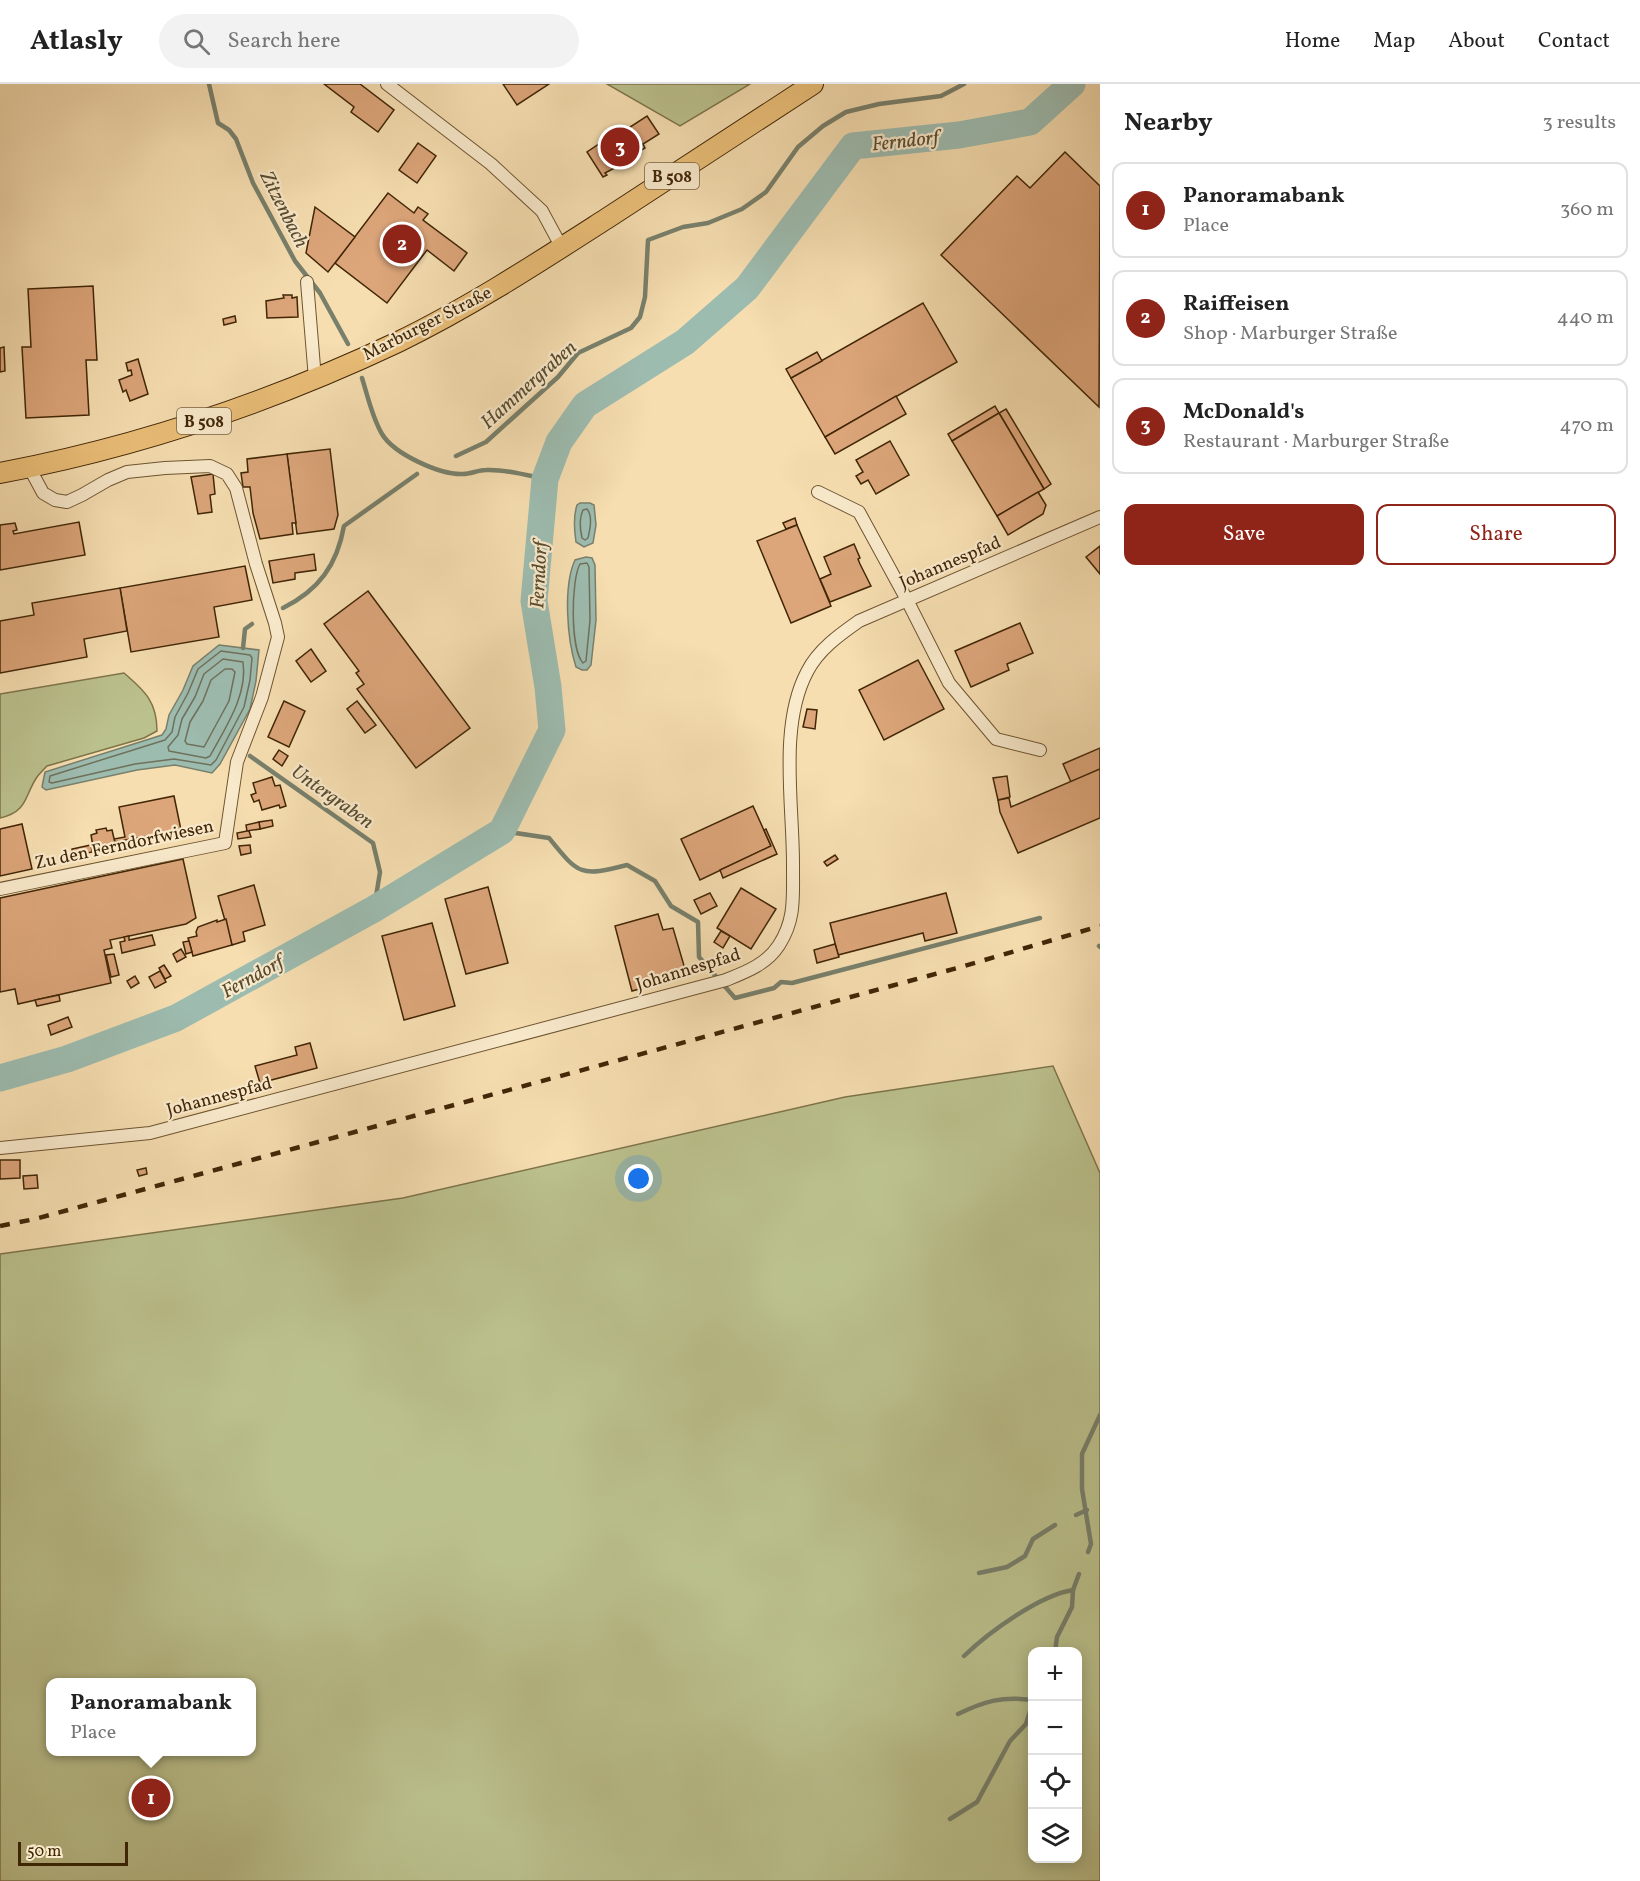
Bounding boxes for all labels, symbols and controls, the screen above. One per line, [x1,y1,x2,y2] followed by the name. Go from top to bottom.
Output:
[159,14,579,68] search box
[30,22,123,61] text: Atlasly
[180,25,213,58] icon: search
[228,26,340,57] text: Search here
[1285,27,1340,56] text: Home
[1373,27,1415,56] text: Map
[1448,27,1505,56] text: About
[1538,27,1610,56] text: Contact
[1124,105,1213,141] text: Nearby
[1542,109,1616,137] text: 3 results
[600,124,640,170] pin: 3
[870,124,944,159] water label: Ferndorf
[645,163,699,189] road number: B 508
[251,166,315,253] water label: Zitzenbach
[1183,181,1344,212] text: Panoramabank
[1141,196,1150,224] text: 1
[1560,196,1614,224] text: 360 m
[1183,212,1229,240] text: Place
[382,222,422,266] pin: 2
[359,281,496,368] street label: Marburger Straße
[1183,289,1290,320] text: Raiffeisen
[1140,304,1151,332] text: 2
[1557,304,1614,332] text: 440 m
[1183,320,1397,348] text: Shop · Marburger Straße
[475,335,584,436] water label: Hammergraben
[1183,397,1304,428] text: McDonald's
[177,408,231,434] road number: B 508
[1140,412,1151,440] text: 3
[1559,412,1614,440] text: 470 m
[1183,428,1449,456] text: Restaurant · Marburger Straße
[1124,504,1364,565] button: Save
[1376,504,1616,565] button: Share
[896,531,1005,596] street label: Johannespfad
[524,537,556,610] water label: Ferndorf
[285,759,379,836] water label: Untergraben
[32,814,216,877] street label: Zu den Ferndorfwiesen
[633,943,744,998] street label: Johannespfad
[217,947,293,1006] water label: Ferndorf
[164,1071,275,1124] street label: Johannespfad
[624,1164,653,1193] your location
[1028,1647,1082,1863] map controls
[1028,1647,1082,1701] button: +
[46,1678,256,1756] popup
[70,1688,232,1719] text: Panoramabank
[1028,1701,1082,1755] button: −
[70,1719,116,1747] text: Place
[1028,1755,1082,1809] button: locate
[132,1776,170,1820] pin: 1
[1028,1809,1082,1863] button: layers
[18,1839,128,1866] scale bar
[27,1841,61,1863] text: 50 m

